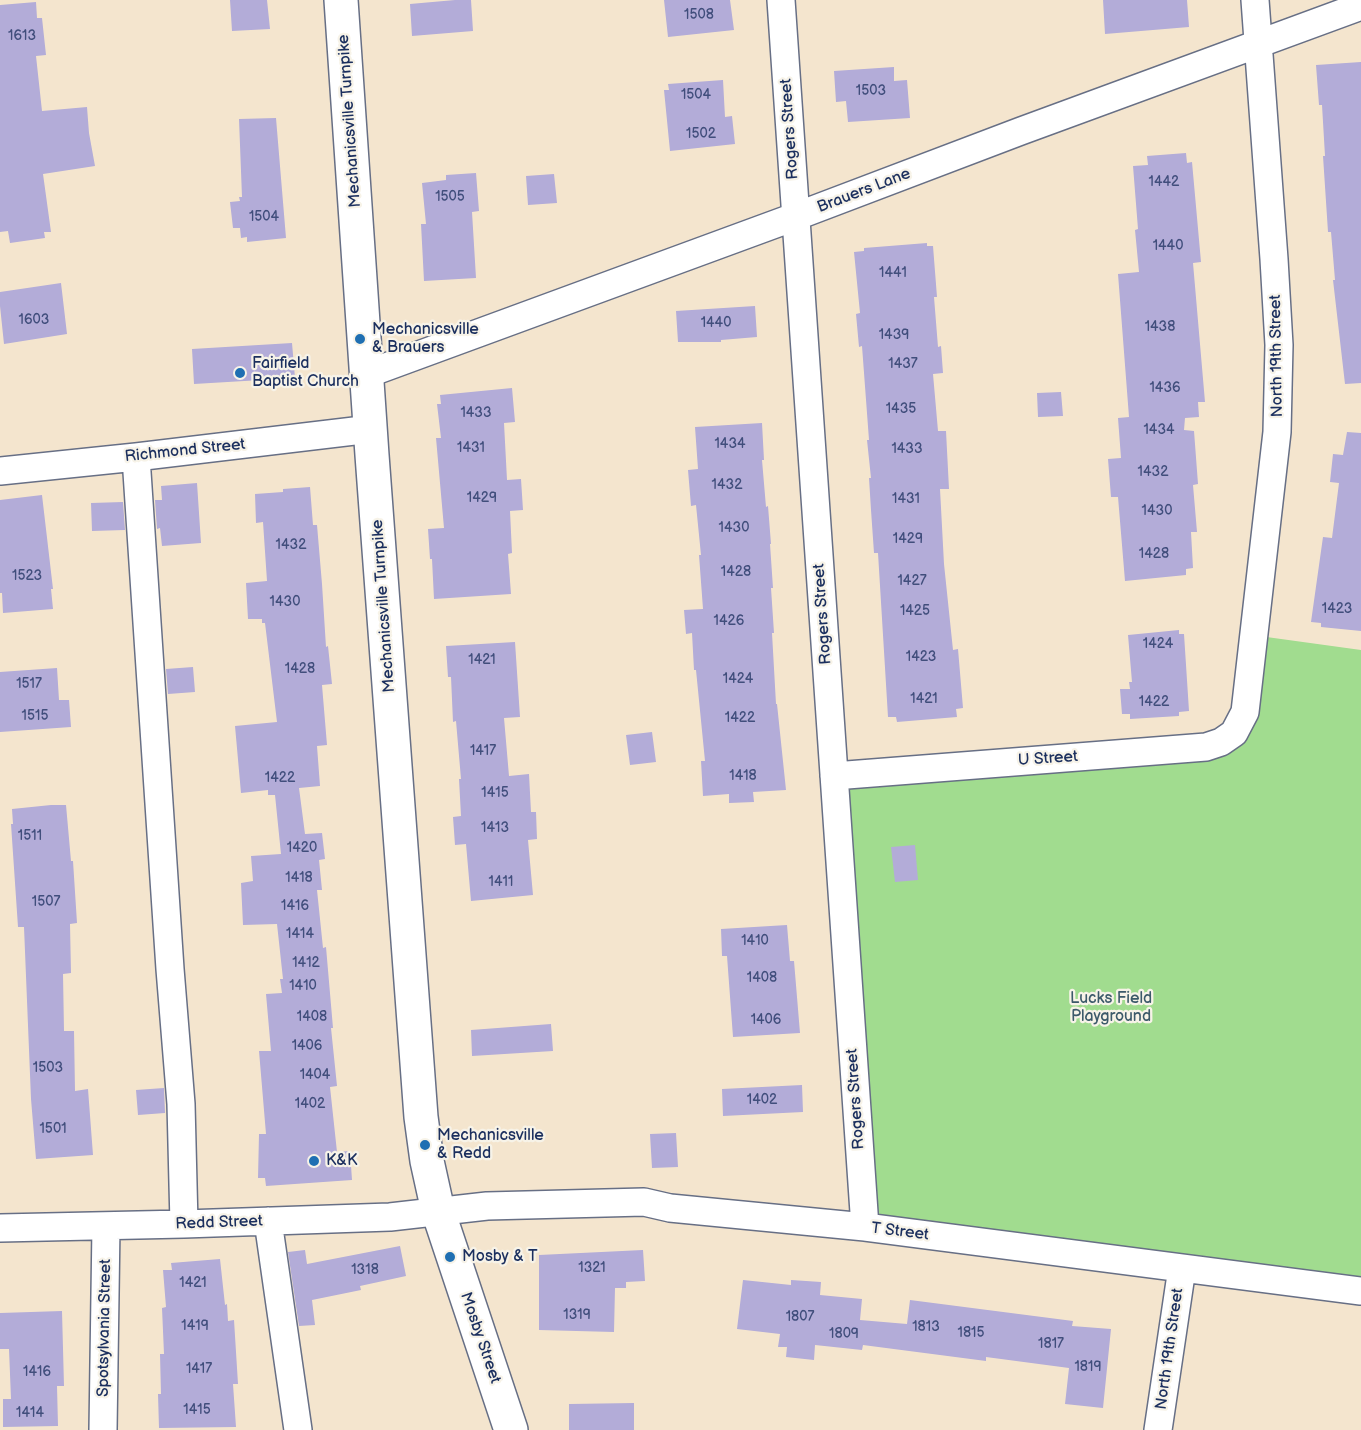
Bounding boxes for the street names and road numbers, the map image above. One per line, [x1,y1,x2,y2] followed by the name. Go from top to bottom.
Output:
[334,34,366,208] street label: Mechanicsville Turnpike
[777,78,803,180] street label: Rogers Street
[815,164,913,218] street label: Brauers Lane
[1266,295,1288,417] street label: North 19th Street
[124,435,246,467] street label: Richmond Street
[368,519,400,693] street label: Mechanicsville Turnpike
[810,563,836,665] street label: Rogers Street
[1017,747,1079,771] street label: U Street
[843,1048,869,1150] street label: Rogers Street
[175,1212,263,1234] street label: Redd Street
[870,1219,930,1245] street label: T Street
[94,1259,116,1397] street label: Spotsylvania Street
[1152,1287,1188,1411] street label: North 19th Street
[455,1290,505,1386] street label: Mosby Street

